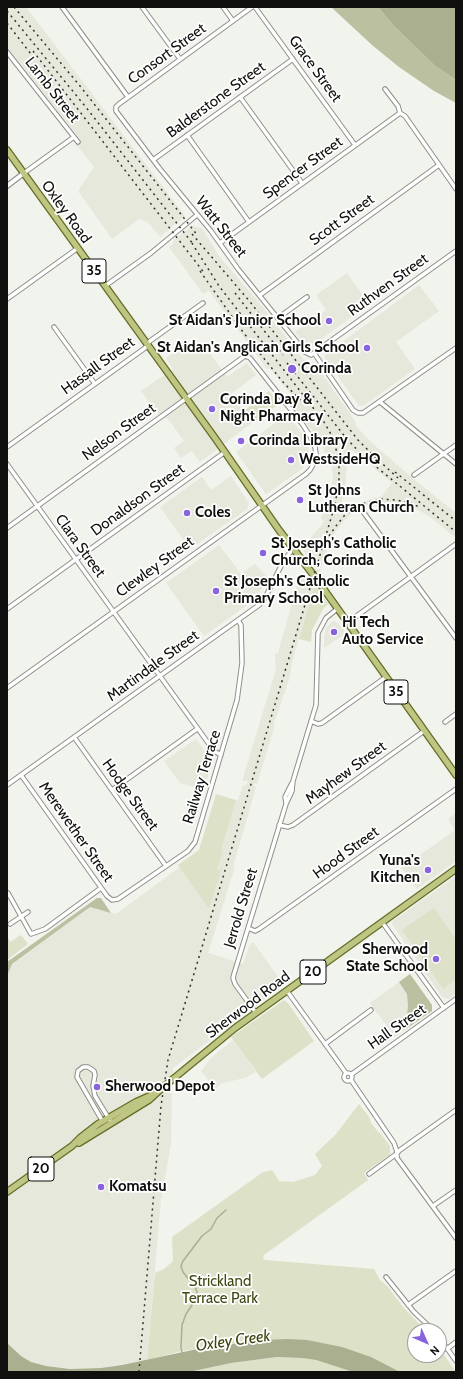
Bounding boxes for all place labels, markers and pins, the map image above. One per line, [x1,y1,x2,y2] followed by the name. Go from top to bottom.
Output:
[169,312,321,330] place label: St Aidan's Junior School
[324,316,334,326] marker: St Aidan's Junior School
[157,339,359,357] place label: St Aidan's Anglican Girls School
[362,343,372,353] marker: St Aidan's Anglican Girls School
[301,360,351,378] place label: Corinda
[286,363,298,375] marker: Corinda
[220,391,323,426] place label: Corinda Day & Night Pharmacy
[207,404,217,414] marker: Corinda Day & Night Pharmacy
[249,432,348,450] place label: Corinda Library
[236,436,246,446] marker: Corinda Library
[299,451,380,469] place label: WestsideHQ
[286,455,296,465] marker: WestsideHQ
[308,482,414,517] place label: St Johns Lutheran Church
[295,495,305,505] marker: St Johns Lutheran Church
[195,504,230,522] place label: Coles
[182,508,192,518] marker: Coles
[271,535,396,570] place label: St Joseph's Catholic Church, Corinda
[258,548,268,558] marker: St Joseph's Catholic Church, Corinda
[224,573,349,608] place label: St Joseph's Catholic Primary School
[211,586,221,596] marker: St Joseph's Catholic Primary School
[342,614,423,649] place label: Hi Tech Auto Service
[329,627,339,637] marker: Hi Tech Auto Service
[370,852,420,887] place label: Yuna's Kitchen
[423,865,433,875] marker: Yuna's Kitchen
[346,941,428,976] place label: Sherwood State School
[431,954,441,964] marker: Sherwood State School
[105,1078,215,1096] place label: Sherwood Depot
[92,1082,102,1092] marker: Sherwood Depot
[109,1178,167,1196] place label: Komatsu
[96,1182,106,1192] marker: Komatsu

